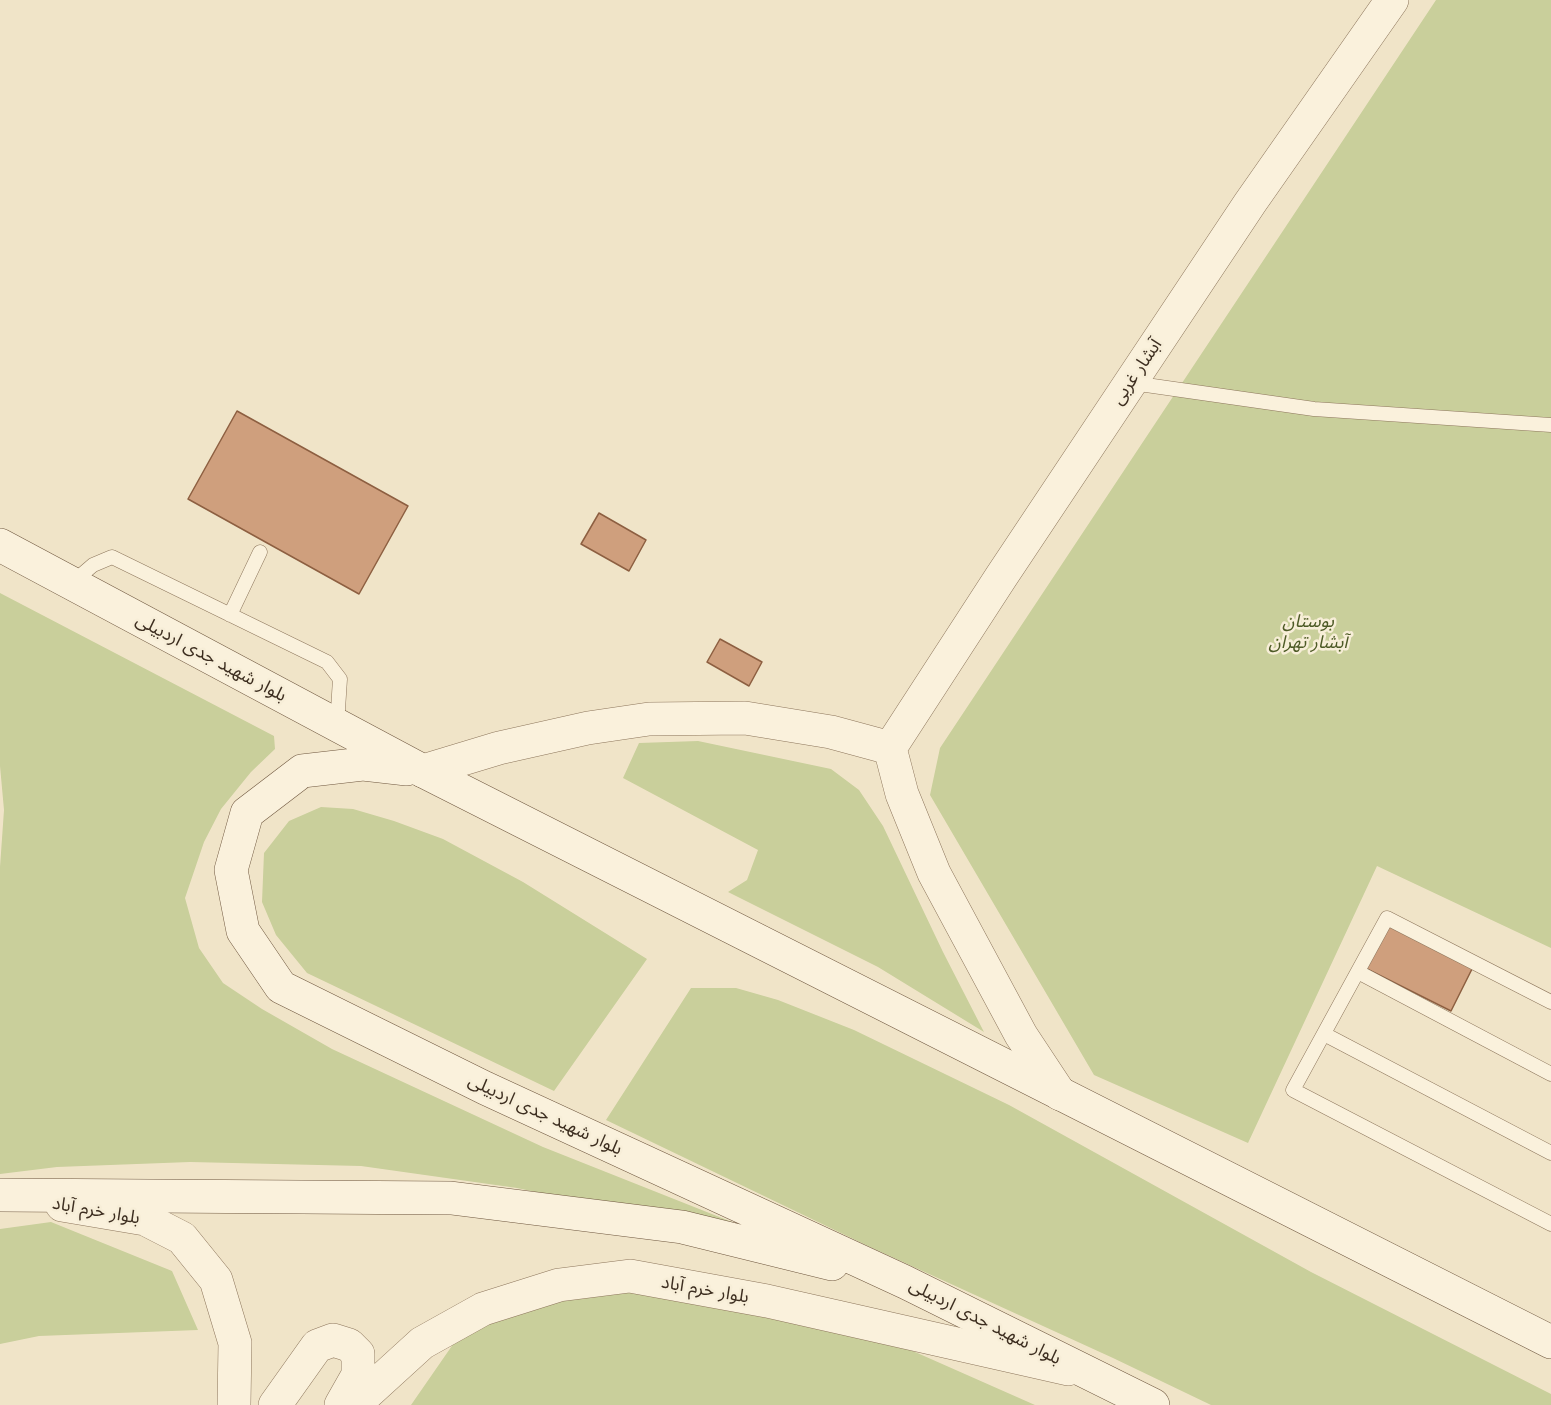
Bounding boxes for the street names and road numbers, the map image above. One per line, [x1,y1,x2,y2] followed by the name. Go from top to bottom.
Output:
[1107,335,1167,409] street label: آبشار غربی
[132,609,290,707] street label: بلوار شهید جدی اردبیلی
[464,1070,626,1160] street label: بلوار شهید جدی اردبیلی
[51,1193,141,1229] street label: بلوار خرم آباد
[660,1272,750,1308] street label: بلوار خرم آباد
[905,1274,1065,1370] street label: بلوار شهید جدی اردبیلی

